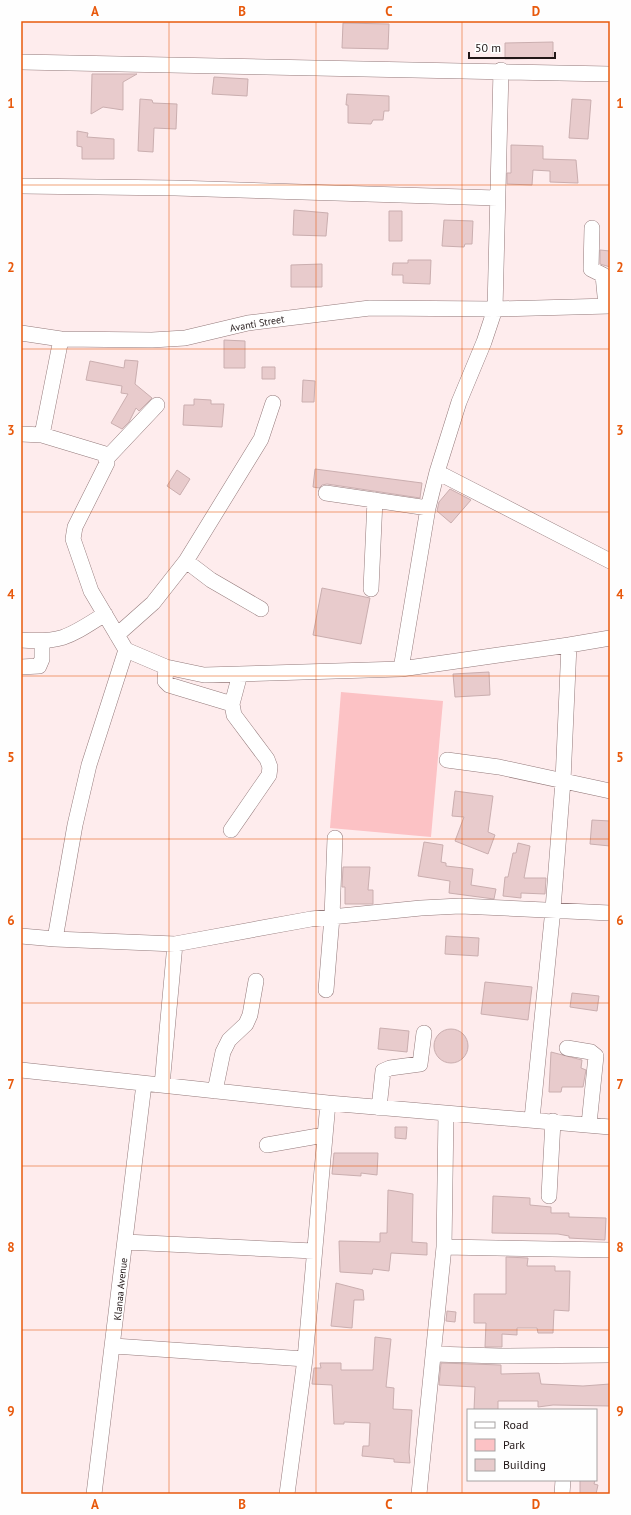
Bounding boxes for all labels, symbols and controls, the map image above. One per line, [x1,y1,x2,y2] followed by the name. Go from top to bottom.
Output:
[91,3,99,20] text: A
[238,3,246,20] text: B
[385,3,393,20] text: C
[532,3,540,20] text: D
[469,34,555,60] scale bar
[475,40,501,55] text: 50 m
[7,95,15,112] text: 1
[616,95,624,112] text: 1
[7,259,15,276] text: 2
[616,259,624,276] text: 2
[229,312,286,335] street label: Avanti Street
[7,422,15,439] text: 3
[616,422,624,439] text: 3
[7,586,15,603] text: 4
[616,586,624,603] text: 4
[7,749,15,766] text: 5
[616,749,624,766] text: 5
[7,912,15,929] text: 6
[616,912,624,929] text: 6
[7,1076,15,1093] text: 7
[616,1076,624,1093] text: 7
[7,1239,15,1256] text: 8
[616,1239,624,1256] text: 8
[111,1257,130,1321] street label: Klanaa Avenue
[7,1403,15,1420] text: 9
[616,1403,624,1420] text: 9
[467,1409,597,1481] legend
[503,1417,528,1432] text: Road
[503,1437,525,1452] text: Park
[503,1457,546,1472] text: Building
[91,1496,99,1513] text: A
[238,1496,246,1513] text: B
[385,1496,393,1513] text: C
[532,1496,540,1513] text: D

